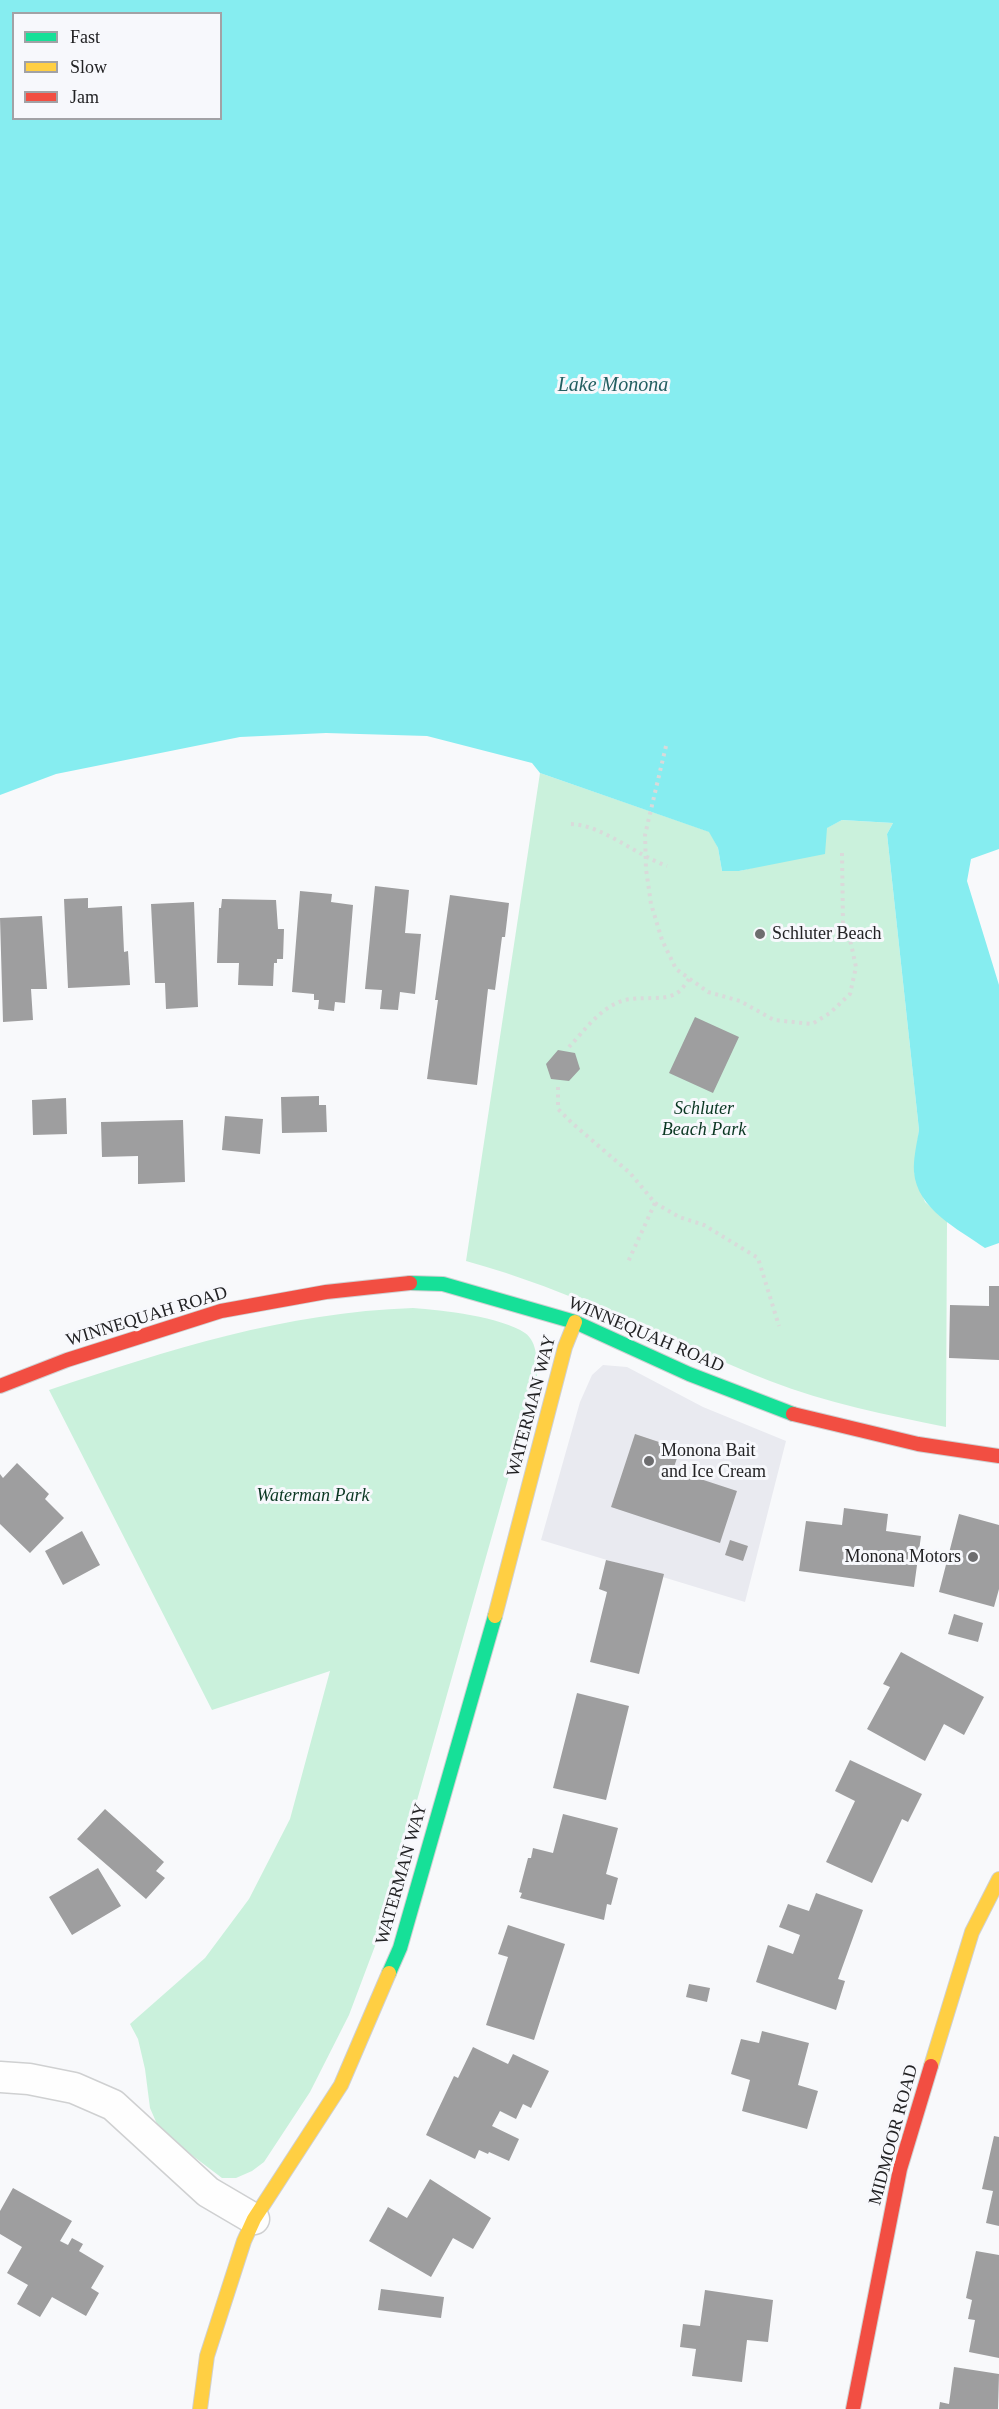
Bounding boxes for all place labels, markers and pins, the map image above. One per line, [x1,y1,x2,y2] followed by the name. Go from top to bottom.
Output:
[772,923,881,945] place label: Schluter Beach
[753,927,767,941] marker: Schluter Beach
[661,1440,766,1482] place label: Monona Bait and Ice Cream
[642,1454,656,1468] marker: Monona Bait and Ice Cream
[845,1546,961,1568] place label: Monona Motors
[966,1550,980,1564] marker: Monona Motors

